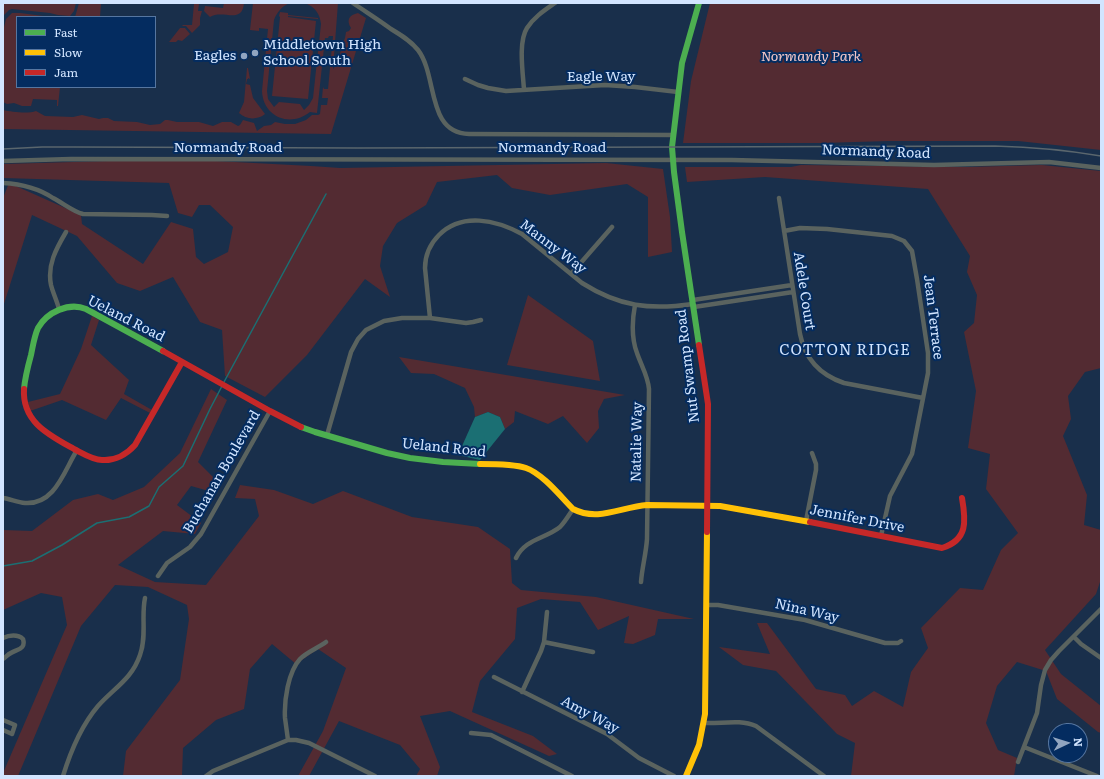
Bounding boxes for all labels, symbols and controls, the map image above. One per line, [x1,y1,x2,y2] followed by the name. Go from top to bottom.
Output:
[16,16,156,88] legend
[54,23,77,41] text: Fast
[263,37,381,70] place label: Middletown High School South
[54,43,82,61] text: Slow
[194,48,236,64] place label: Eagles
[250,48,260,58] marker: Middletown High School South
[761,49,861,65] park label: Normandy Park
[239,51,249,61] marker: Eagles
[54,63,78,81] text: Jam
[567,69,635,85] street label: Eagle Way
[174,140,282,156] street label: Normandy Road
[498,140,606,156] street label: Normandy Road
[821,142,931,162] street label: Normandy Road
[516,216,590,278] street label: Manny Way
[789,250,819,332] street label: Adele Court
[919,274,947,360] street label: Jean Terrace
[85,292,167,346] street label: Ueland Road
[673,308,703,424] street label: Nut Swamp Road
[779,342,911,360] district label: COTTON RIDGE
[628,402,646,482] street label: Natalie Way
[180,408,264,536] street label: Buchanan Boulevard
[401,435,487,461] street label: Ueland Road
[808,502,906,536] street label: Jennifer Drive
[773,595,841,627] street label: Nina Way
[558,693,622,737] street label: Amy Way
[1048,723,1088,763] north arrow
[1071,737,1087,747] text: N

